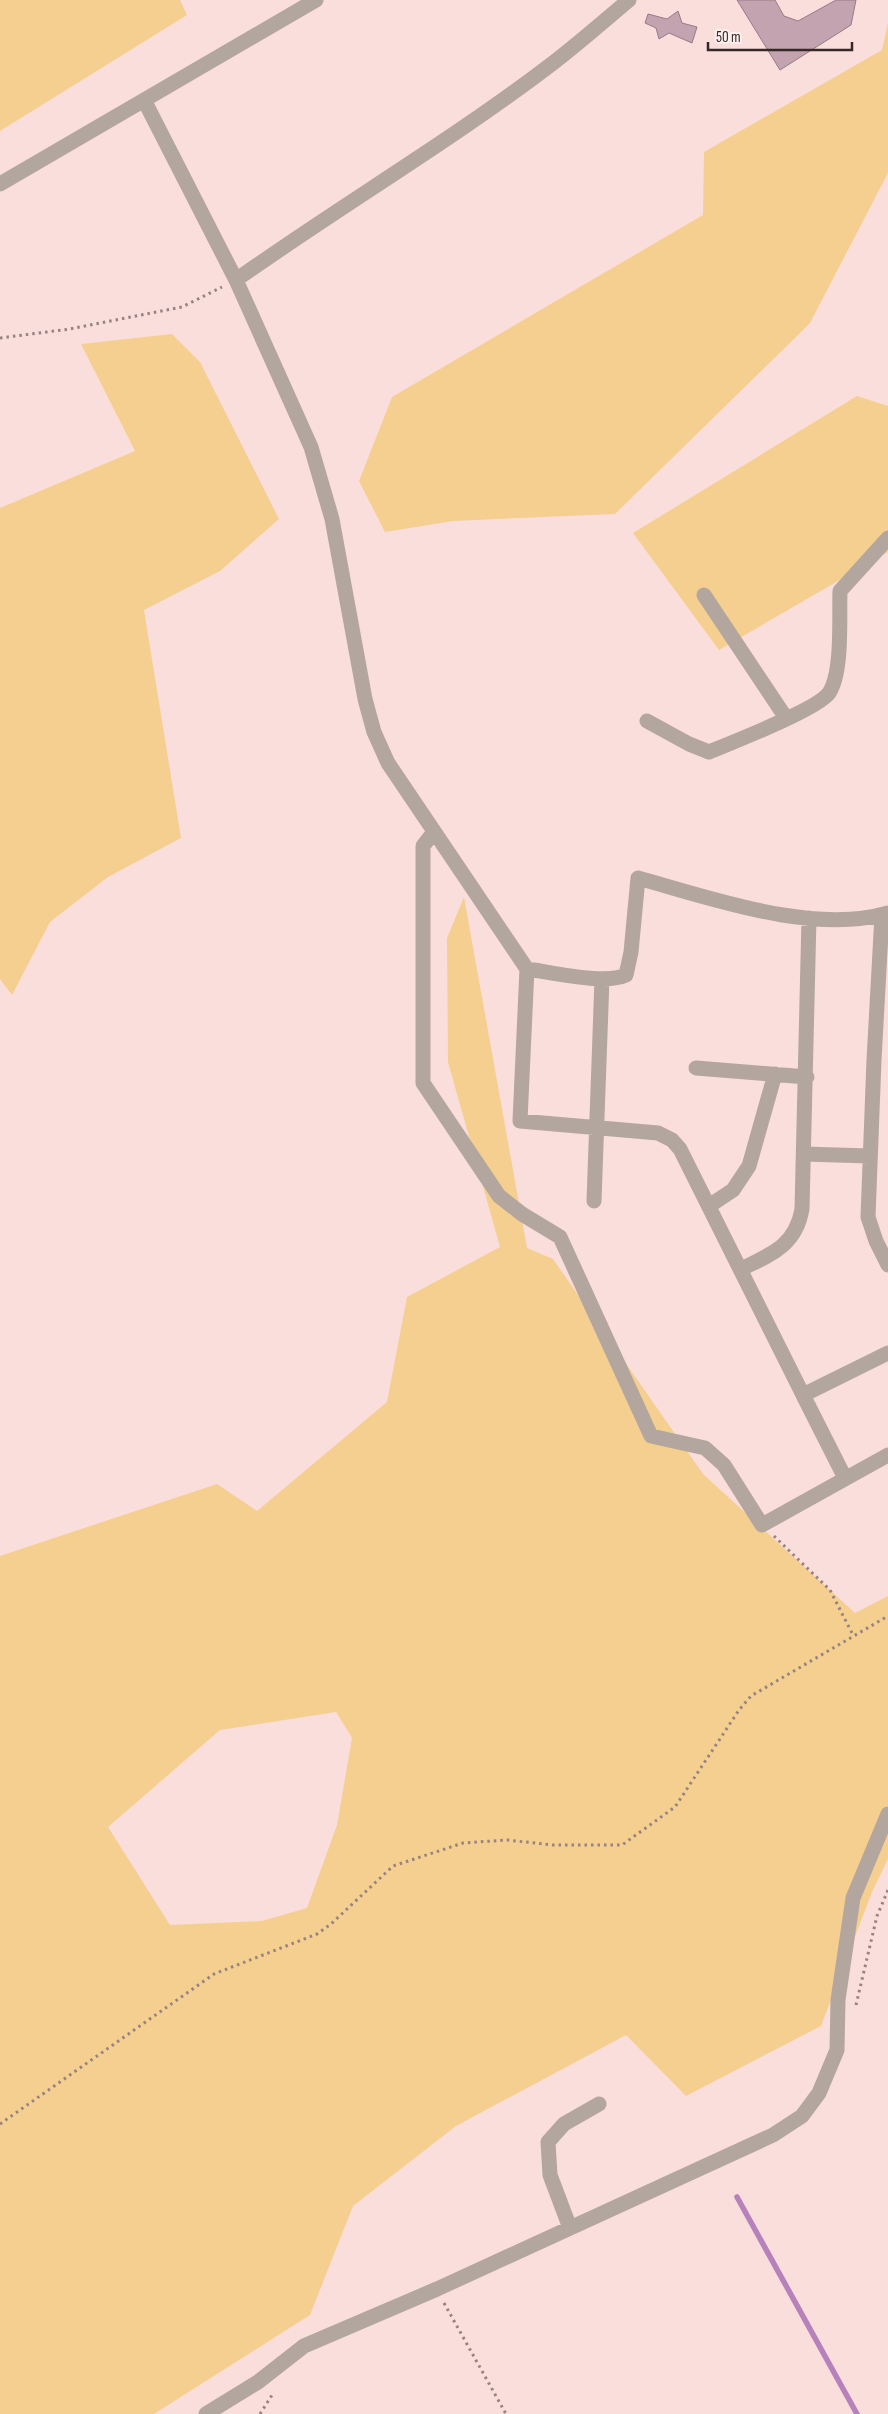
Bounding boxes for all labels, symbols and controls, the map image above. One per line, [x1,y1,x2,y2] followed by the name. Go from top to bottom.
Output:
[708,20,852,52] scale bar
[716,28,741,47] text: 50 m

